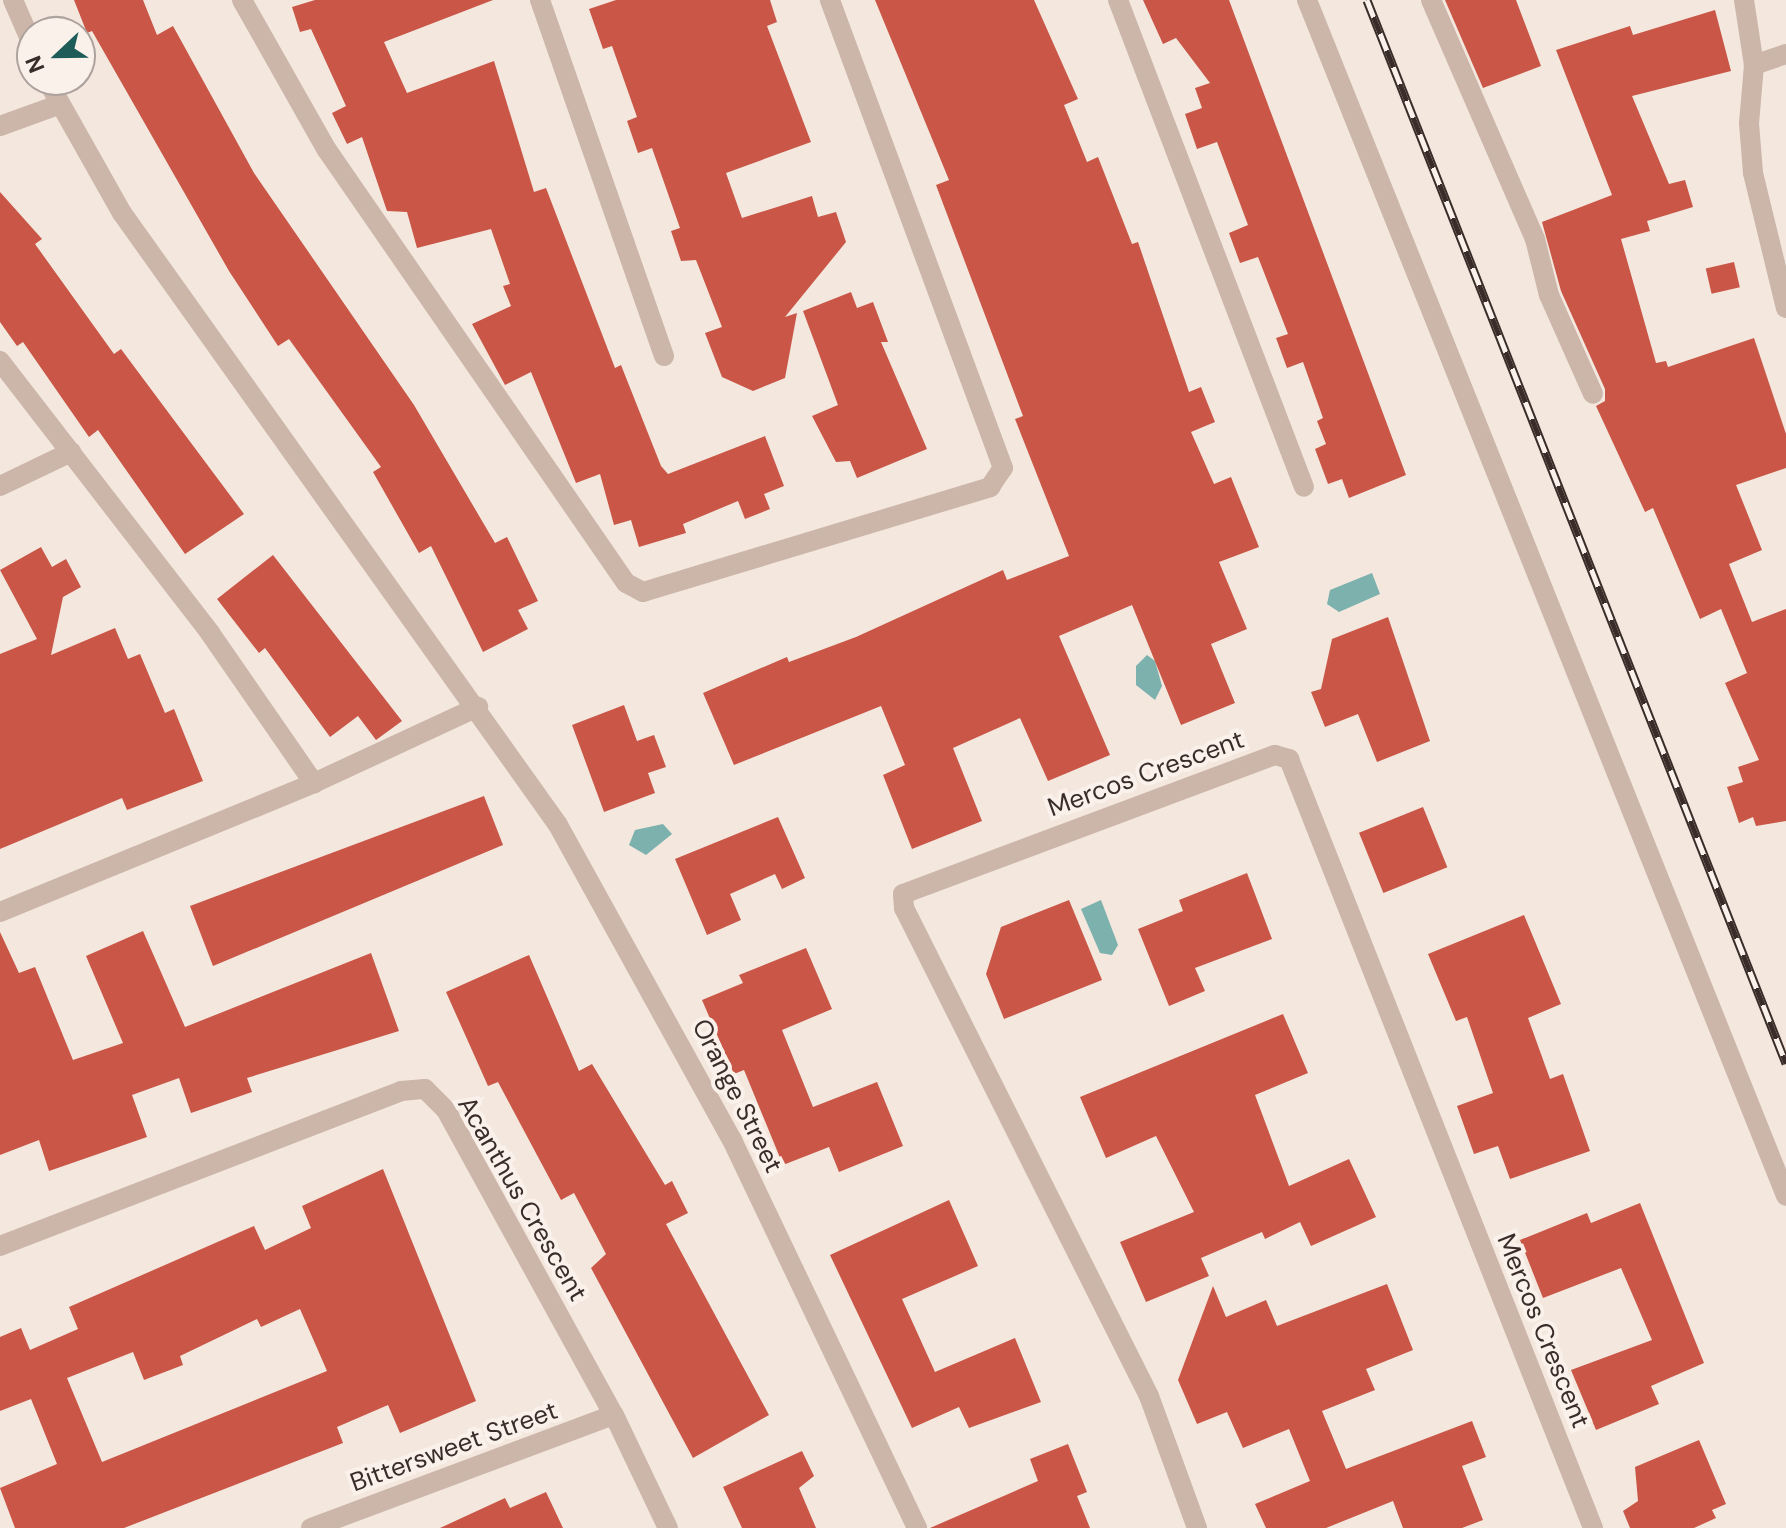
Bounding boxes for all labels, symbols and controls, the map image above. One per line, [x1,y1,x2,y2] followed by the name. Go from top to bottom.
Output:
[16,16,96,96] north arrow
[19,52,52,77] text: N
[1044,724,1248,824] street label: Mercos Crescent
[685,1014,789,1178] street label: Orange Street
[451,1091,593,1307] street label: Acanthus Crescent
[1490,1229,1596,1433] street label: Mercos Crescent
[346,1395,562,1499] street label: Bittersweet Street

